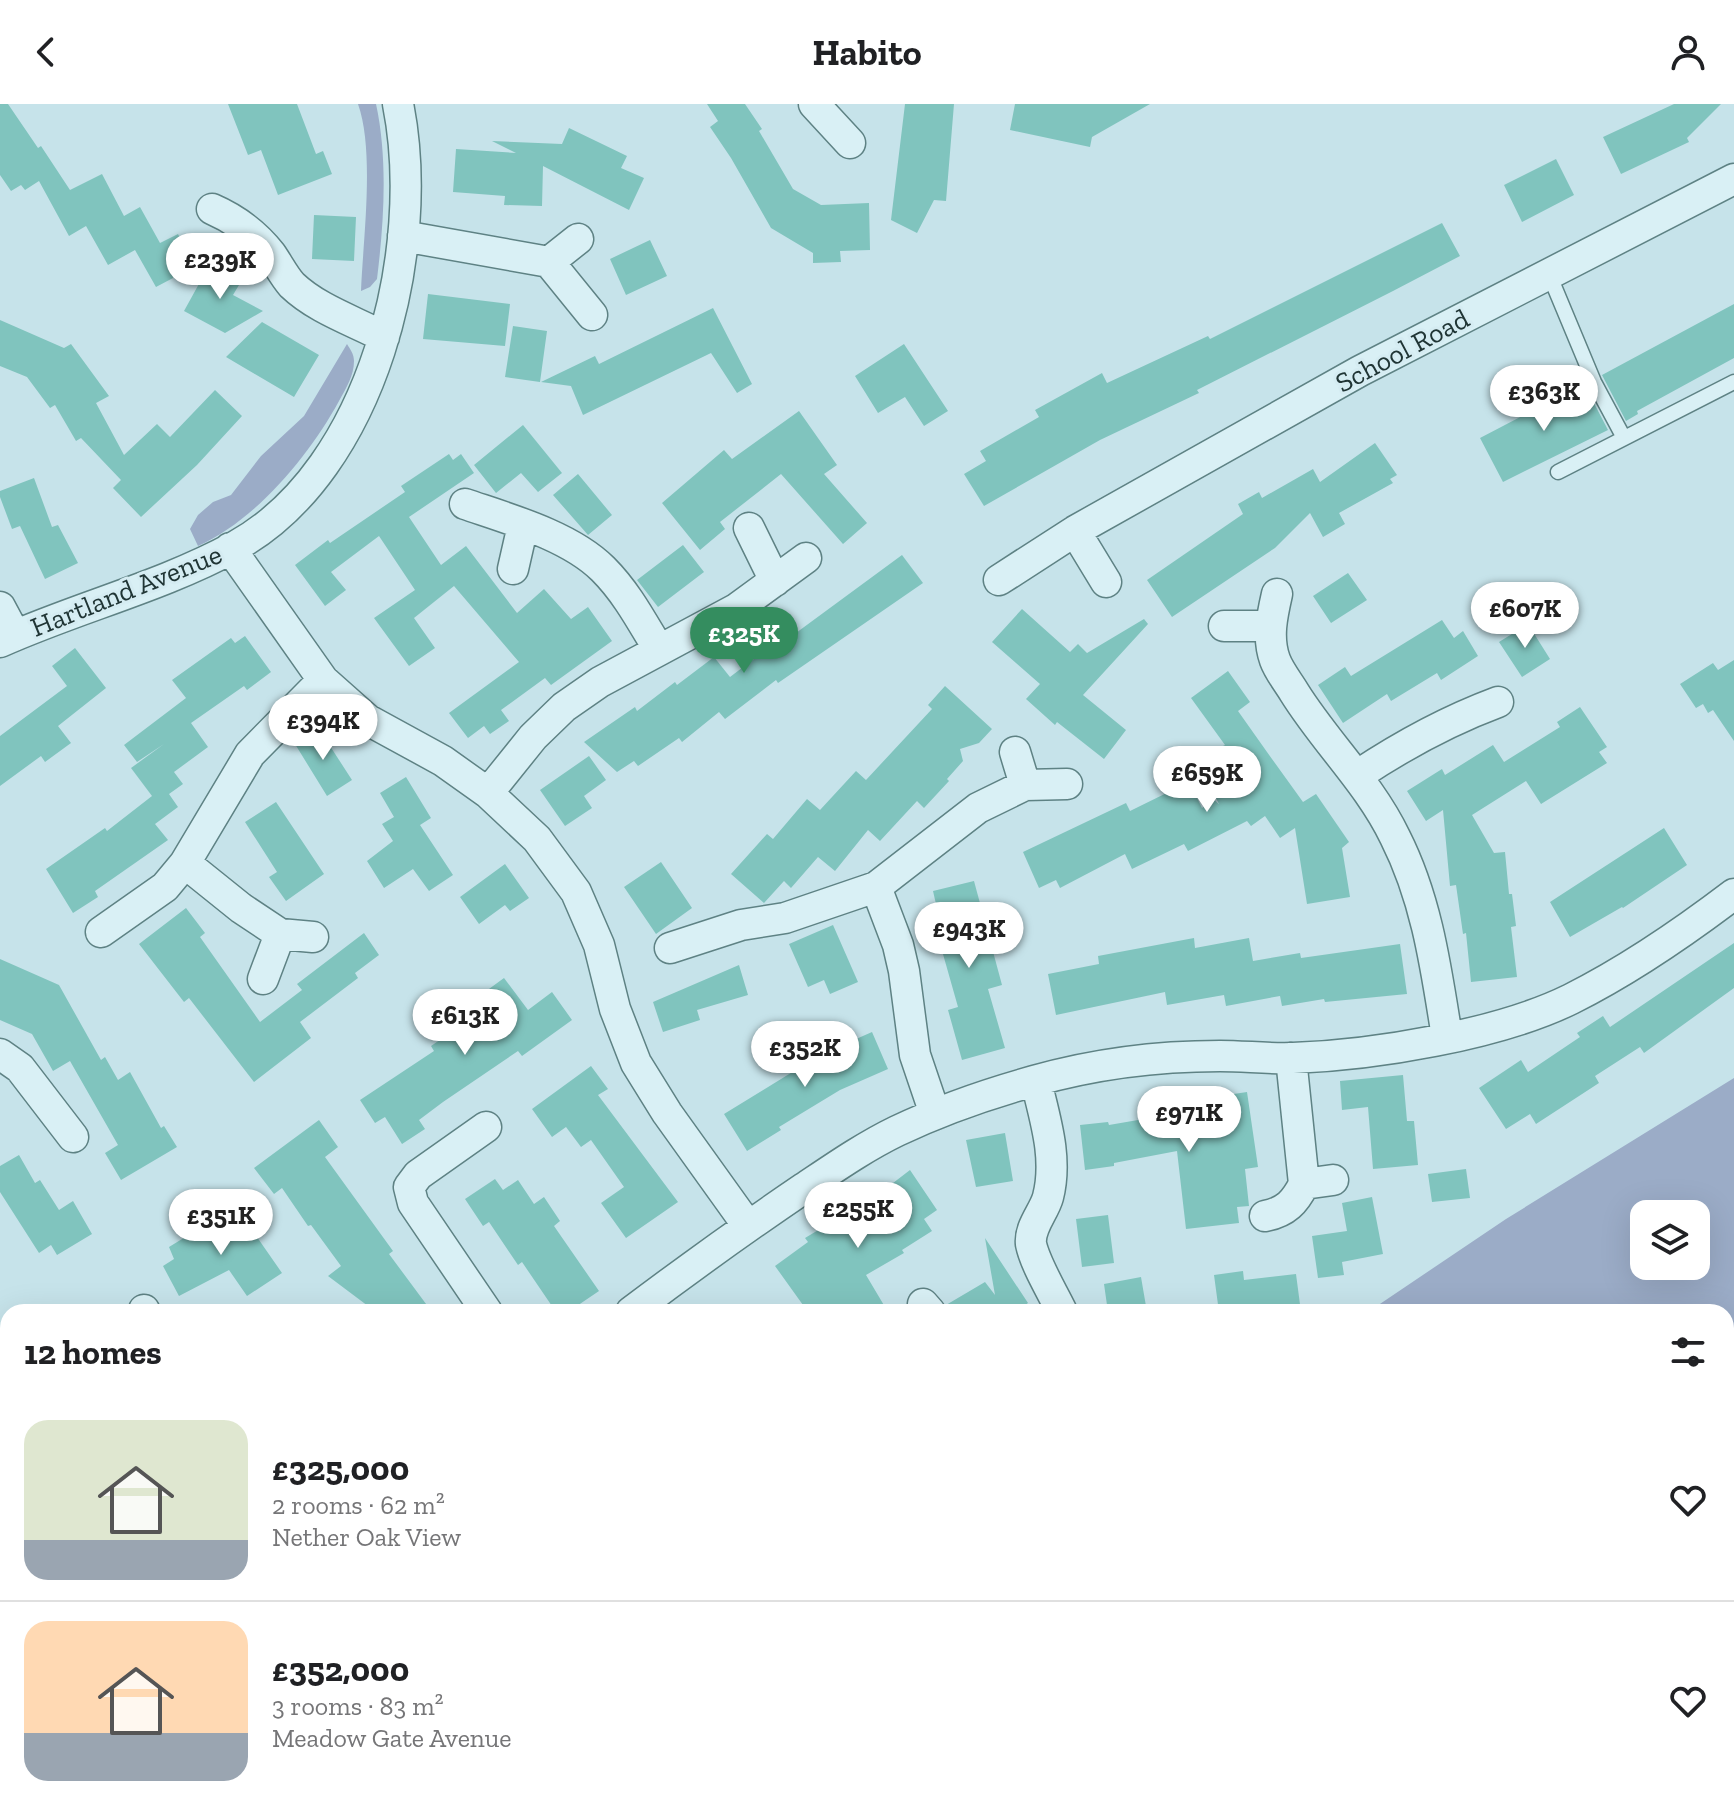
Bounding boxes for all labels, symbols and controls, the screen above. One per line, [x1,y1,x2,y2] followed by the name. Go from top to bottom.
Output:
[24,30,68,74] icon: back
[1666,30,1710,74] icon: person
[812,31,922,74] text: Habito
[164,233,276,301] pin: £239K
[184,243,256,275] text: £239K
[1330,302,1475,399] street label: School Road
[1488,365,1600,433] pin: £363K
[1508,375,1580,407] text: £363K
[26,537,227,644] street label: Hartland Avenue
[1469,582,1581,650] pin: £607K
[1489,592,1561,624] text: £607K
[688,607,800,675] pin: £325K
[708,617,780,649] text: £325K
[267,694,379,762] pin: £394K
[287,704,359,736] text: £394K
[1151,746,1263,814] pin: £659K
[1171,756,1243,788] text: £659K
[913,902,1025,970] pin: £943K
[933,912,1005,944] text: £943K
[409,989,521,1057] pin: £613K
[431,999,499,1031] text: £613K
[749,1021,861,1089] pin: £352K
[769,1031,841,1063] text: £352K
[1133,1086,1245,1154] pin: £971K
[1155,1096,1223,1128] text: £971K
[802,1182,914,1250] pin: £255K
[165,1189,277,1257] pin: £351K
[822,1192,894,1224] text: £255K
[187,1199,255,1231] text: £351K
[1630,1200,1710,1280] map controls
[1630,1200,1710,1280] button: layers
[1666,1330,1710,1374] icon: filters
[24,1332,162,1373] text: 12 homes
[272,1448,409,1489] text: £325,000
[88,1452,184,1548] icon: home
[1666,1478,1710,1522] icon: heart
[272,1489,445,1521] text: 2 rooms · 62 m²
[272,1521,461,1553] text: Nether Oak View
[272,1649,409,1690] text: £352,000
[88,1653,184,1749] icon: home
[1666,1679,1710,1723] icon: heart
[272,1690,444,1722] text: 3 rooms · 83 m²
[272,1722,512,1754] text: Meadow Gate Avenue

